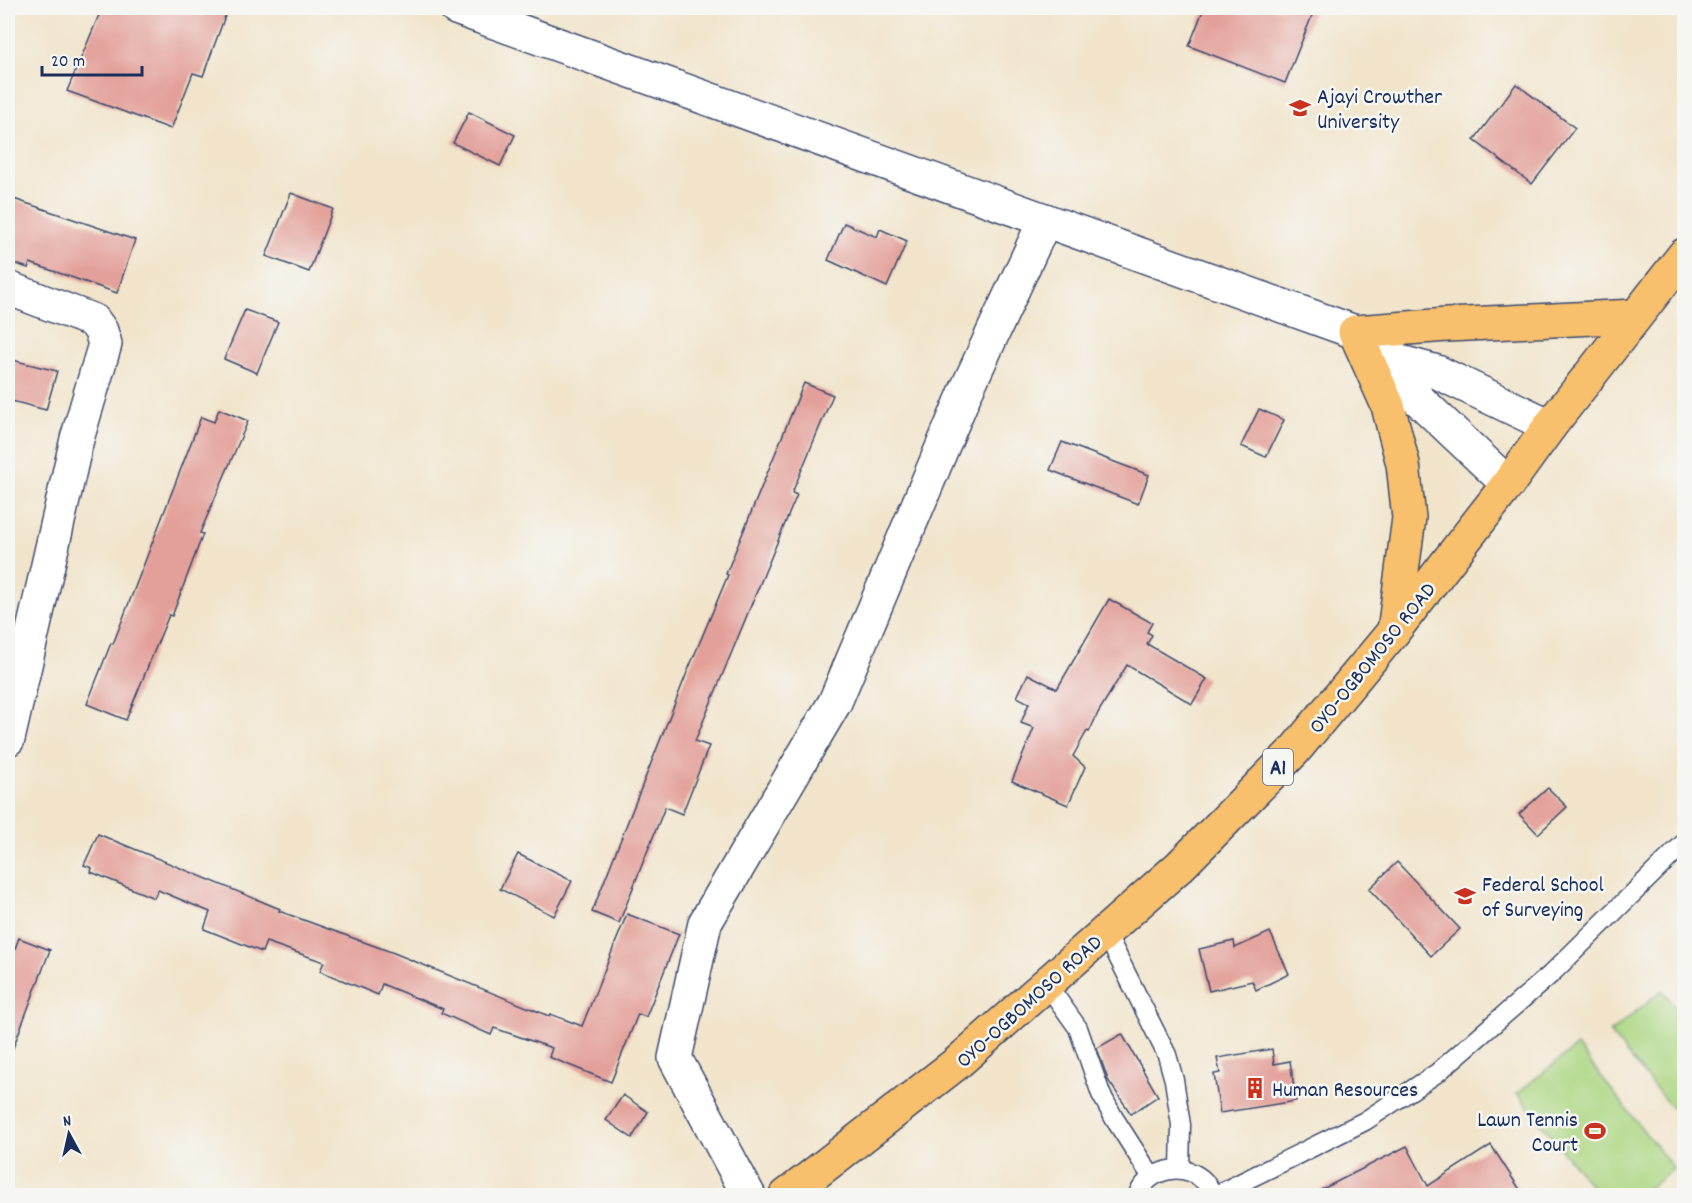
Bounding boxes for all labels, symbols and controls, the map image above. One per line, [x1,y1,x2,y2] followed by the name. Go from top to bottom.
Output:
[42,39,142,77] scale bar
[51,50,85,75] text: 20 m
[1317,83,1443,139] place label: Ajayi Crowther University
[1288,96,1312,120] school or university icon: Ajayi Crowther University
[1303,577,1445,742] street label: OYO-OGBOMOSO ROAD
[1263,749,1293,785] road number: A1
[1482,871,1604,927] place label: Federal School of Surveying
[1453,884,1477,908] school or university icon: Federal School of Surveying
[950,928,1110,1077] street label: OYO-OGBOMOSO ROAD
[1243,1076,1267,1100] building icon: Human Resources
[1272,1076,1418,1107] place label: Human Resources
[39,1104,99,1164] north arrow
[1477,1106,1578,1162] place label: Lawn Tennis Court
[62,1110,73,1134] text: N
[1583,1119,1607,1143] sports icon: Lawn Tennis Court

